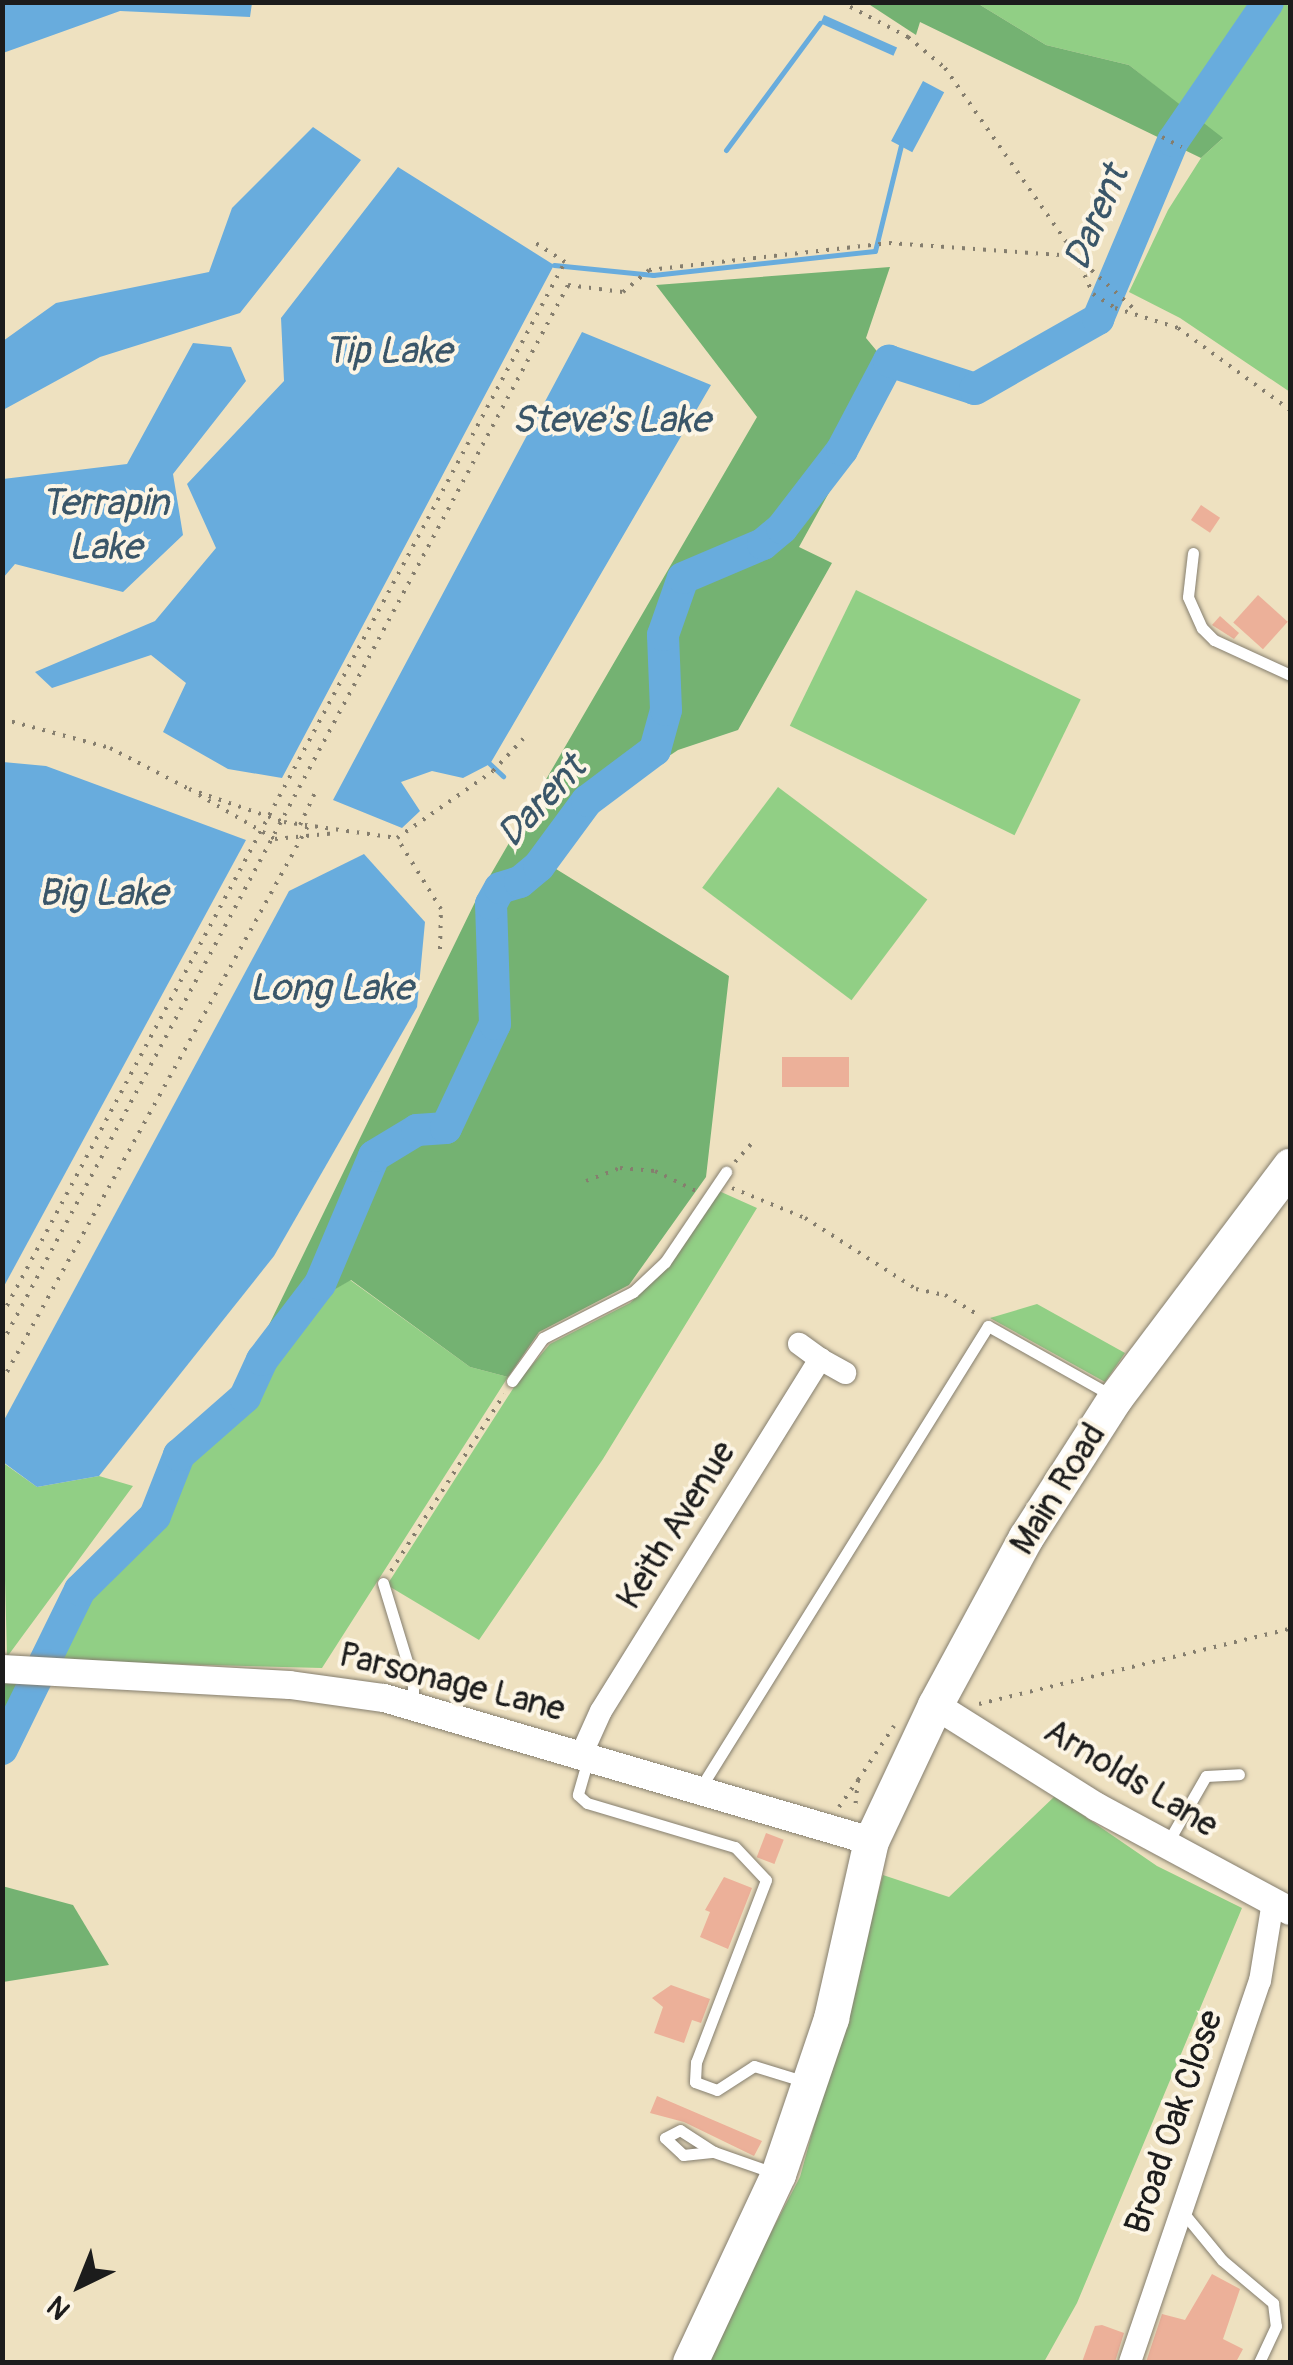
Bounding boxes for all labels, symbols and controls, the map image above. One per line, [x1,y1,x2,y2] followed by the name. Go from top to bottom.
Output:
[1055,159,1139,277] water label: Darent
[324,329,452,375] water label: Tip Lake
[512,398,710,444] water label: Steve's Lake
[41,481,169,570] water label: Terrapin Lake
[488,747,596,857] water label: Darent
[38,871,168,917] water label: Big Lake
[249,966,413,1012] water label: Long Lake
[1001,1415,1115,1563] street label: Main Road
[608,1433,744,1617] street label: Keith Avenue
[335,1634,569,1730] street label: Parsonage Lane
[1036,1710,1226,1846] street label: Arnolds Lane
[1116,2005,1232,2239] street label: Broad Oak Close
[30,2235,130,2335] north arrow
[40,2288,78,2327] text: N

